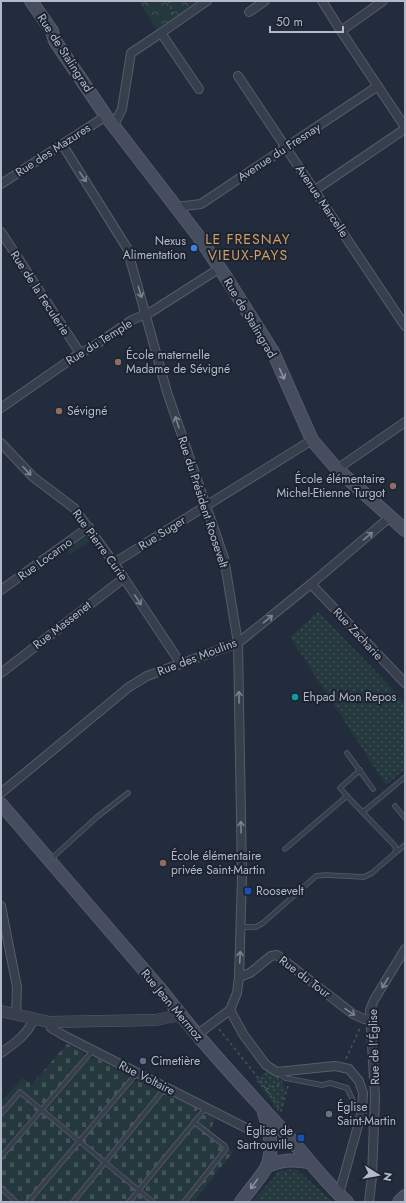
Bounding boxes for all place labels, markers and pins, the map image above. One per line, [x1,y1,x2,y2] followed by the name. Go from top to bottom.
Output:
[123,232,186,264] place label: Nexus Alimentation
[189,243,199,253] marker: Nexus Alimentation
[126,346,230,378] place label: École maternelle Madame de Sévigné
[113,357,123,367] marker: École maternelle Madame de Sévigné
[67,402,107,420] place label: Sévigné
[54,406,64,416] marker: Sévigné
[276,470,385,502] place label: École élémentaire Michel-Etienne Turgot
[388,481,398,491] marker: École élémentaire Michel-Etienne Turgot
[303,688,396,706] place label: Ehpad Mon Repos
[290,692,300,702] marker: Ehpad Mon Repos
[171,847,265,879] place label: École élémentaire privée Saint-Martin
[158,858,168,868] marker: École élémentaire privée Saint-Martin
[256,882,304,900] place label: Roosevelt
[243,886,253,896] marker: Roosevelt
[151,1052,200,1070] place label: Cimetière
[138,1056,148,1066] marker: Cimetière
[337,1098,396,1130] place label: Église Saint-Martin
[324,1109,334,1119] marker: Église Saint-Martin
[237,1122,293,1154] place label: Église de Sartrouville
[296,1133,306,1143] marker: Église de Sartrouville

